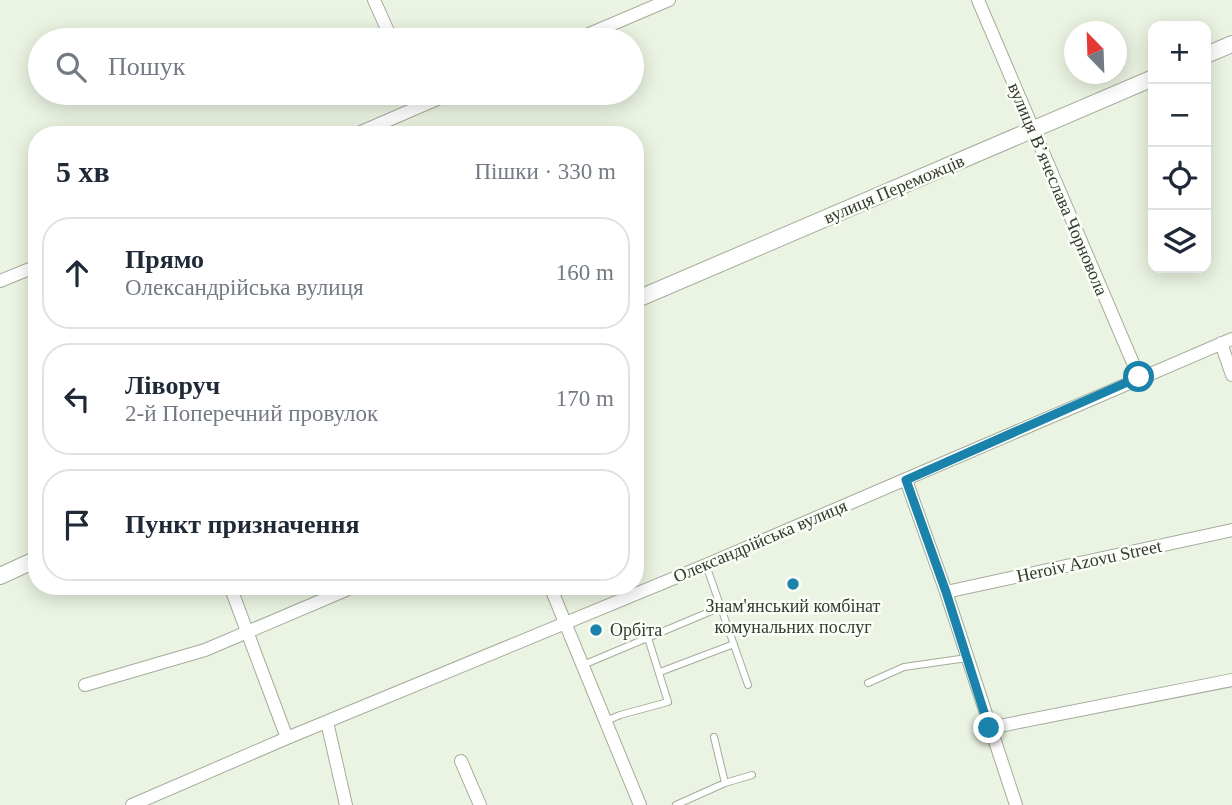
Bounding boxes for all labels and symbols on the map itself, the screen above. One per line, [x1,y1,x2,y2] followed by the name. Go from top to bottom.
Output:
[1064,21,1127,84] north arrow
[1004,80,1112,298] street label: вулиця Вʼячеслава Чорновола
[821,150,967,228] street label: вулиця Переможців
[1123,361,1154,392] route start
[670,495,850,587] street label: Олександрійська вулиця
[1015,536,1163,586] street label: Heroiv Azovu Street
[785,576,801,592] marker: Знам'янський комбінат комунальних послуг
[706,596,881,637] place label: Знам'янський комбінат комунальних послуг
[610,620,662,640] place label: Орбіта
[588,622,604,638] marker: Орбіта
[973,712,1004,743] route end

